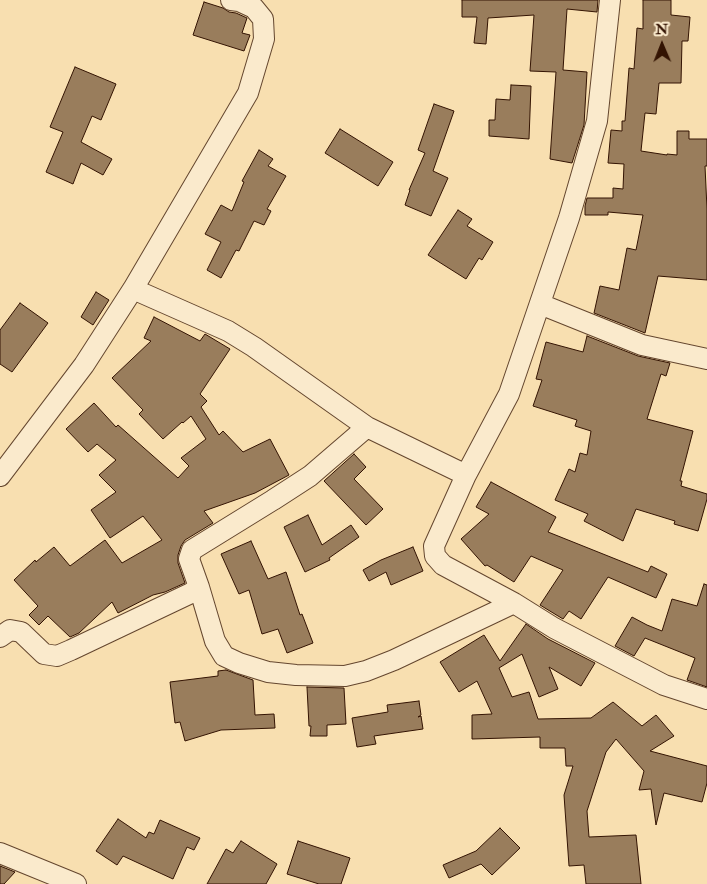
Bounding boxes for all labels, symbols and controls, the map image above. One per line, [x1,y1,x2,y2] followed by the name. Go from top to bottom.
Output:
[637,20,687,70] north arrow
[655,21,668,38] text: N

